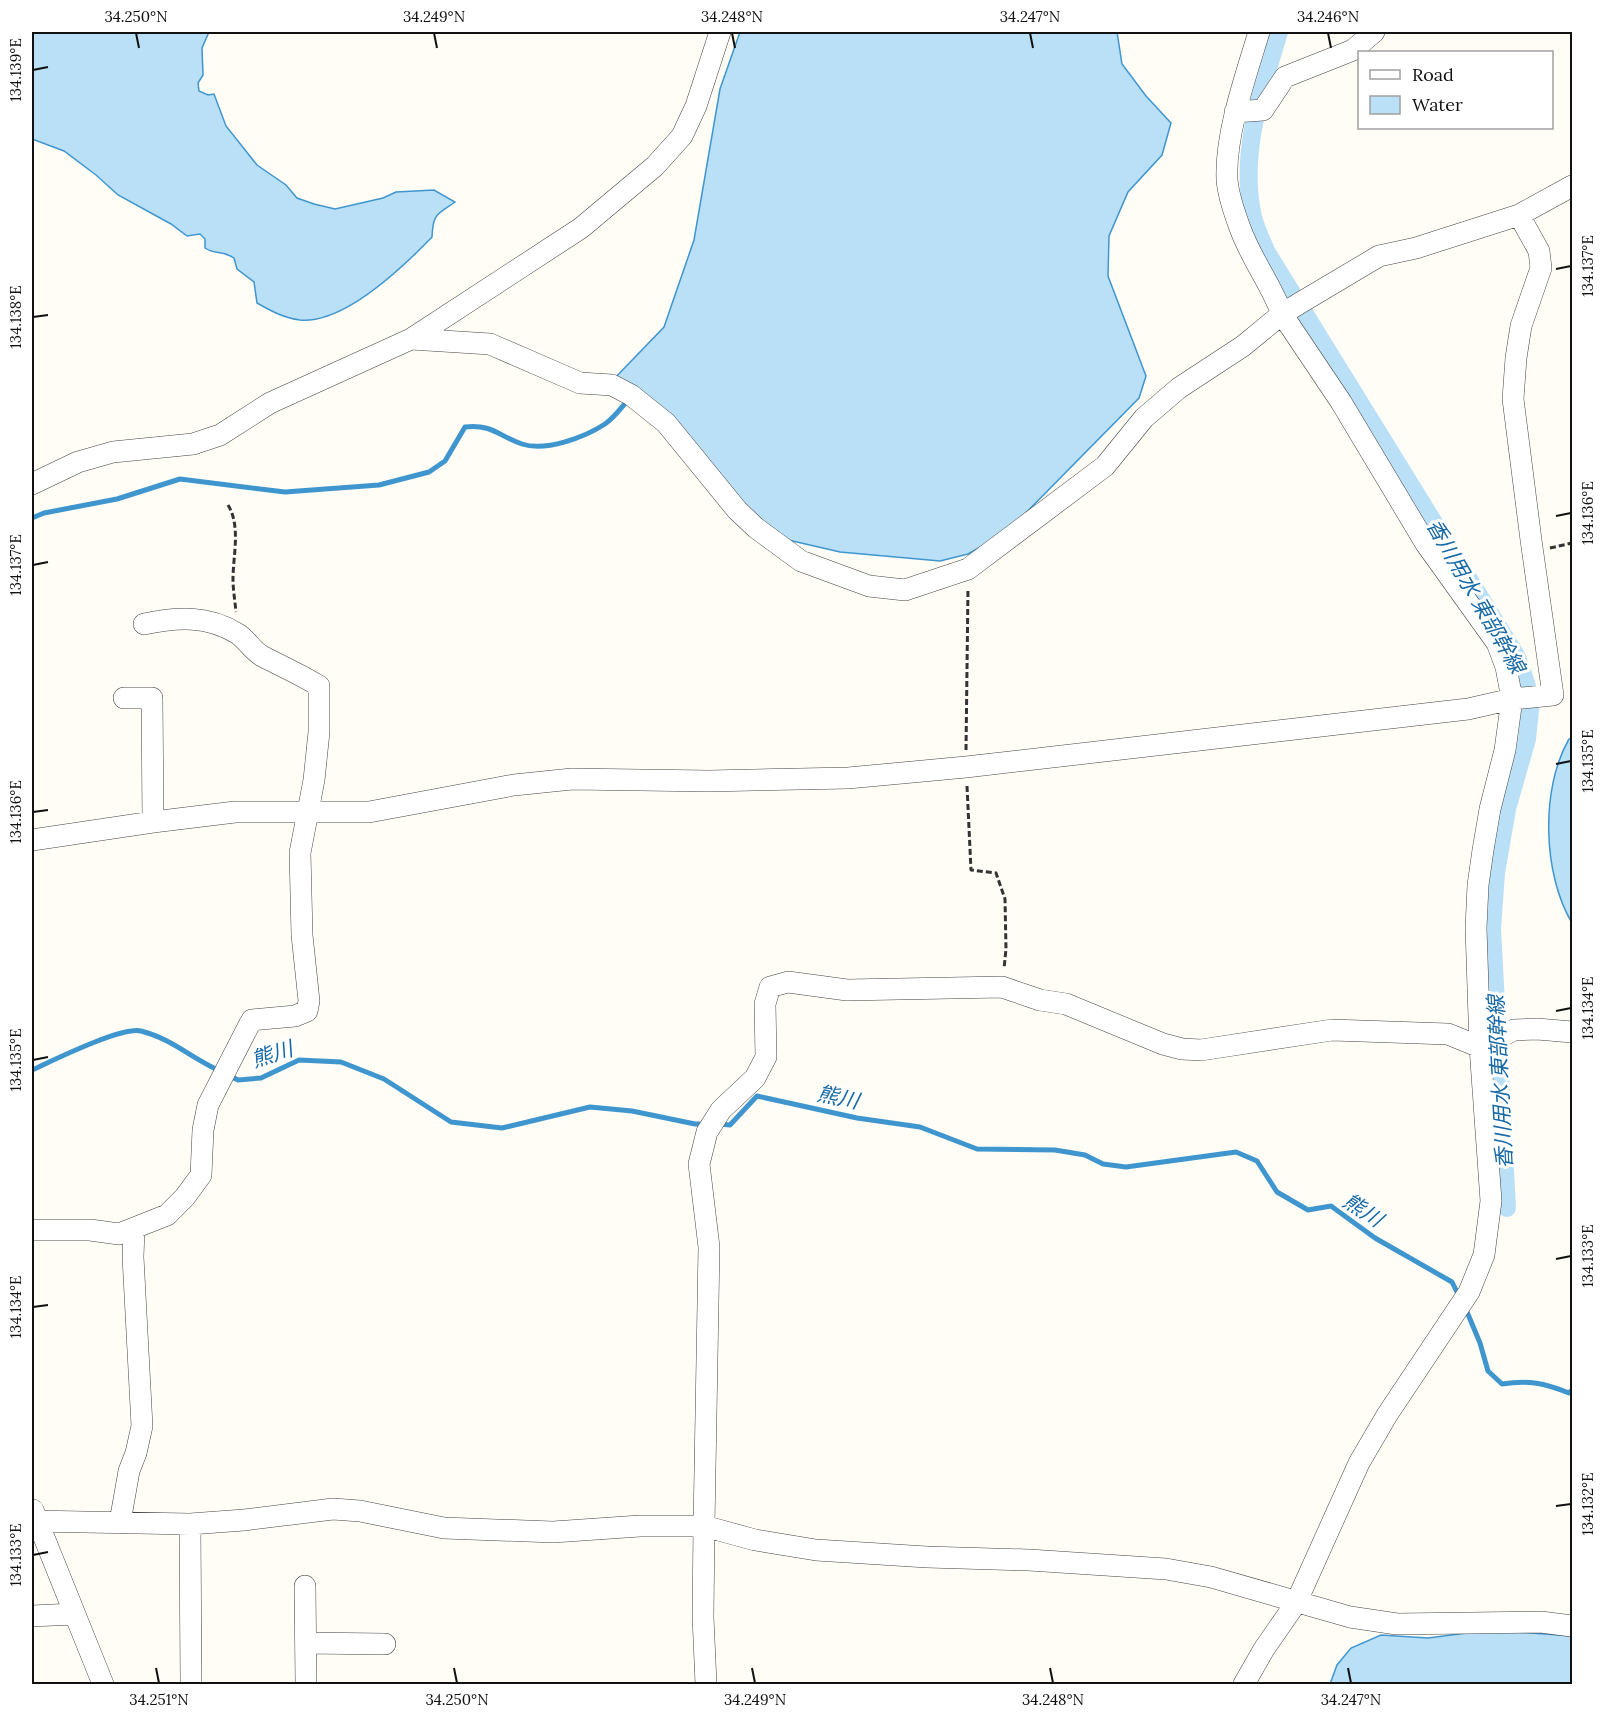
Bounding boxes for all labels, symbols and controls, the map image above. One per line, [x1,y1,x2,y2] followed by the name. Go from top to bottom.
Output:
[104,7,168,26] text: 34.250°N
[403,7,465,26] text: 34.249°N
[701,7,763,26] text: 34.248°N
[1000,7,1060,26] text: 34.247°N
[1297,7,1359,26] text: 34.246°N
[6,38,25,102] text: 134.139°E
[1358,51,1553,129] legend
[1412,63,1454,86] text: Road
[1412,93,1463,116] text: Water
[1578,235,1597,297] text: 134.137°E
[6,285,25,349] text: 134.138°E
[1578,481,1597,545] text: 134.136°E
[1421,514,1533,680] water label: 香川用水 東部幹線
[6,534,25,596] text: 134.137°E
[1578,729,1597,793] text: 134.135°E
[6,780,25,844] text: 134.136°E
[1578,977,1597,1039] text: 134.134°E
[1482,992,1518,1169] water label: 香川用水 東部幹線
[6,1028,25,1092] text: 134.135°E
[248,1034,298,1073] water label: 熊川
[815,1079,863,1115] water label: 熊川
[1338,1187,1390,1234] water label: 熊川
[1578,1224,1597,1288] text: 134.133°E
[6,1276,25,1338] text: 134.134°E
[1578,1473,1597,1535] text: 134.132°E
[6,1523,25,1587] text: 134.133°E
[129,1690,189,1709] text: 34.251°N
[425,1690,489,1709] text: 34.250°N
[724,1690,786,1709] text: 34.249°N
[1022,1690,1084,1709] text: 34.248°N
[1321,1690,1381,1709] text: 34.247°N

